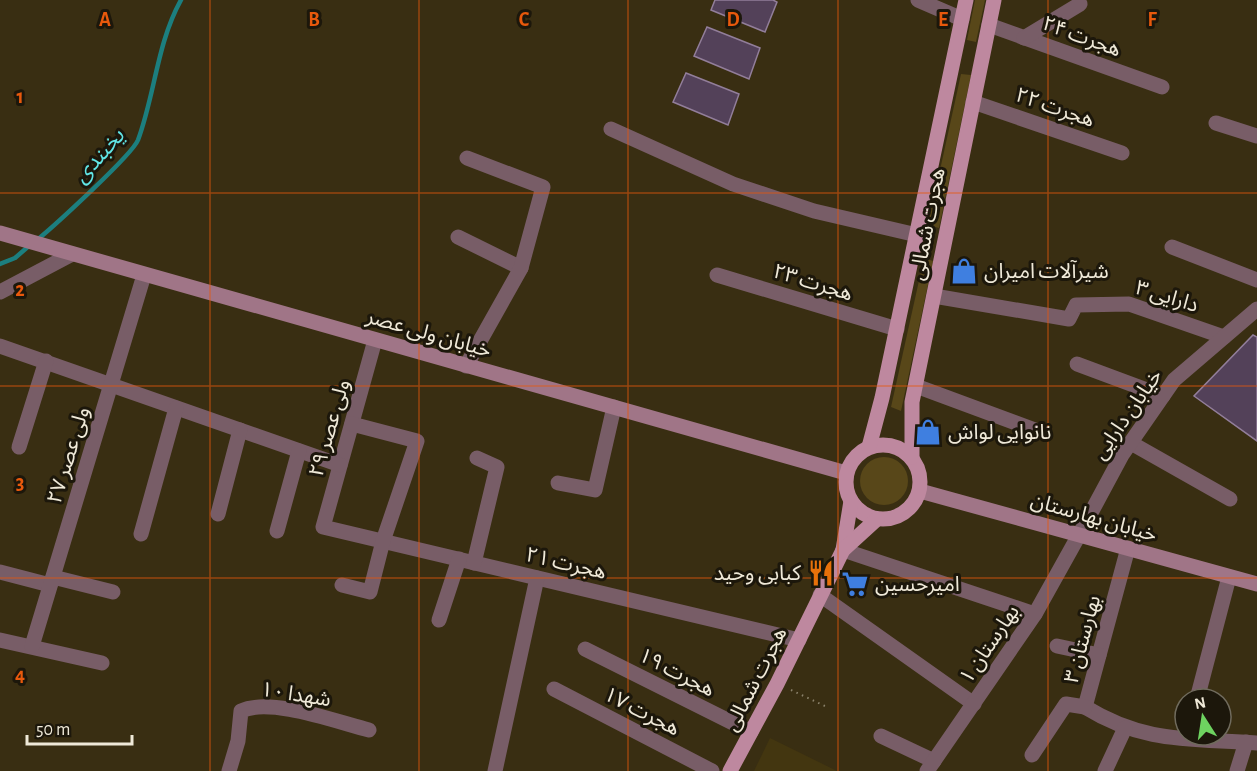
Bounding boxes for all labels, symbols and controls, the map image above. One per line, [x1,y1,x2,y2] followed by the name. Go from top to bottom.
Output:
[99,10,111,30] text: A
[308,10,320,30] text: B
[519,10,530,30] text: C
[726,10,740,30] text: D
[938,10,948,30] text: E
[1147,10,1157,30] text: F
[1039,13,1124,61] street label: هجرت ۲۴
[1012,84,1097,132] street label: هجرت ۲۲
[16,87,24,107] text: 1
[69,124,130,188] water label: یخبندی
[906,166,950,282] street label: هجرت شمالی
[949,256,979,286] shop icon: شیرآلات امیران
[984,259,1109,283] place label: شیرآلات امیران
[770,260,855,305] street label: هجرت ۲۳
[1133,277,1201,317] street label: دارایی ۳
[15,280,25,300] text: 2
[363,305,494,362] street label: خیابان ولی عصر
[1089,365,1167,464] street label: خیابان دارایی
[306,377,354,479] street label: ولی عصر ۲۹
[44,404,94,506] street label: ولی عصر ۲۷
[913,417,943,447] shop icon: نانوایی لواش
[948,422,1051,444] place label: نانوایی لواش
[16,473,24,493] text: 3
[1028,489,1159,546] street label: خیابان بهارستان
[523,544,608,584] street label: هجرت ۲۱
[806,558,836,588] restaurant icon: کبابی وحید
[714,563,801,585] place label: کبابی وحید
[840,569,870,599] supermarket icon: امیرحسین
[875,574,960,596] place label: امیرحسین
[1061,593,1105,685] street label: بهارستان ۳
[956,601,1024,688] street label: بهارستان ۱
[720,624,792,735] street label: هجرت شمالی
[635,644,718,701] street label: هجرت ۱۹
[15,665,25,685] text: 4
[259,679,333,711] street label: شهدا ۱۰
[600,683,683,740] street label: هجرت ۱۷
[1173,687,1233,747] north arrow
[1193,694,1207,712] text: N
[27,708,132,746] scale bar
[36,721,70,739] text: 50 m

